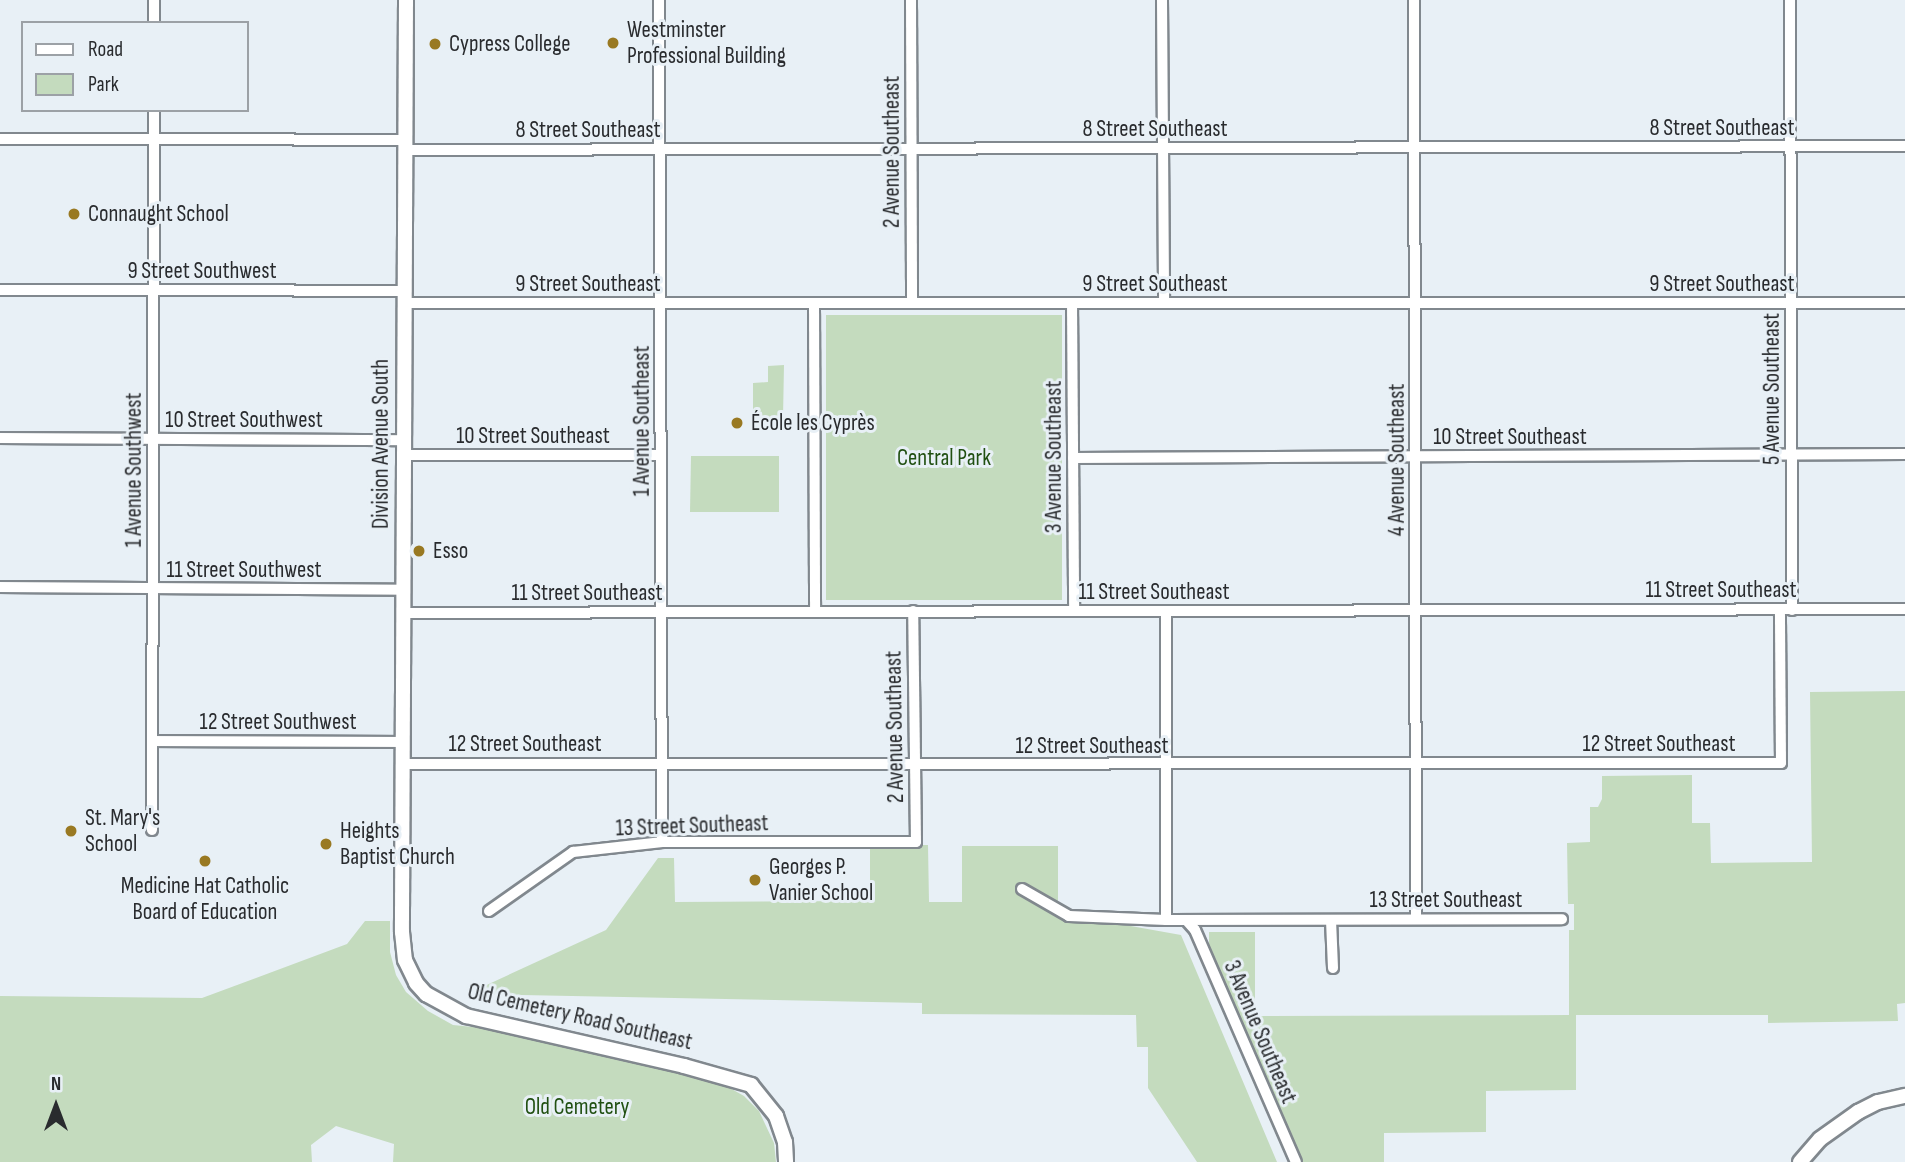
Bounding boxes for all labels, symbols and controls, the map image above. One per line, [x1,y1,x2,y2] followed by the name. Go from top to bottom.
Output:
[627,16,786,70] place label: Westminster Professional Building
[21,21,248,112] legend
[449,30,571,58] place label: Cypress College
[605,35,621,51] marker: Westminster Professional Building
[427,36,443,52] marker: Cypress College
[88,37,123,62] text: Road
[88,72,119,97] text: Park
[878,76,906,228] street label: 2 Avenue Southeast
[1649,114,1795,142] street label: 8 Street Southeast
[1082,115,1228,143] street label: 8 Street Southeast
[515,116,661,144] street label: 8 Street Southeast
[88,200,229,228] place label: Connaught School
[66,206,82,222] marker: Connaught School
[127,257,277,285] street label: 9 Street Southwest
[515,270,661,298] street label: 9 Street Southeast
[1082,270,1228,298] street label: 9 Street Southeast
[1649,270,1795,298] street label: 9 Street Southeast
[1758,313,1786,465] street label: 5 Avenue Southeast
[628,346,656,496] street label: 1 Avenue Southeast
[367,359,395,529] street label: Division Avenue South
[1040,381,1068,533] street label: 3 Avenue Southeast
[1383,384,1411,536] street label: 4 Avenue Southeast
[120,393,148,547] street label: 1 Avenue Southwest
[165,406,323,434] street label: 10 Street Southwest
[751,409,875,437] place label: École les Cyprès
[729,415,745,431] marker: École les Cyprès
[456,422,610,450] street label: 10 Street Southeast
[1433,423,1587,451] street label: 10 Street Southeast
[897,444,991,472] park label: Central Park
[433,537,468,565] place label: Esso
[411,543,427,559] marker: Esso
[166,556,322,584] street label: 11 Street Southwest
[1645,576,1797,604] street label: 11 Street Southeast
[1078,578,1230,606] street label: 11 Street Southeast
[511,579,663,607] street label: 11 Street Southeast
[880,651,910,803] street label: 2 Avenue Southeast
[200,708,356,736] street label: 12 Street Southwest
[449,730,601,758] street label: 12 Street Southeast
[1583,730,1735,758] street label: 12 Street Southeast
[1016,732,1168,760] street label: 12 Street Southeast
[85,804,160,858] place label: St. Mary's School
[615,810,769,842] street label: 13 Street Southeast
[340,817,455,871] place label: Heights Baptist Church
[63,823,79,839] marker: St. Mary's School
[318,836,334,852] marker: Heights Baptist Church
[197,853,213,869] marker: Medicine Hat Catholic Board of Education
[769,853,873,907] place label: Georges P. Vanier School
[121,872,289,926] place label: Medicine Hat Catholic Board of Education
[747,872,763,888] marker: Georges P. Vanier School
[1370,886,1522,914] street label: 13 Street Southeast
[1218,956,1302,1108] street label: 3 Avenue Southeast
[465,978,695,1056] street label: Old Cemetery Road Southeast
[21,1071,91,1141] north arrow
[51,1073,61,1096] text: N
[525,1093,629,1121] park label: Old Cemetery

